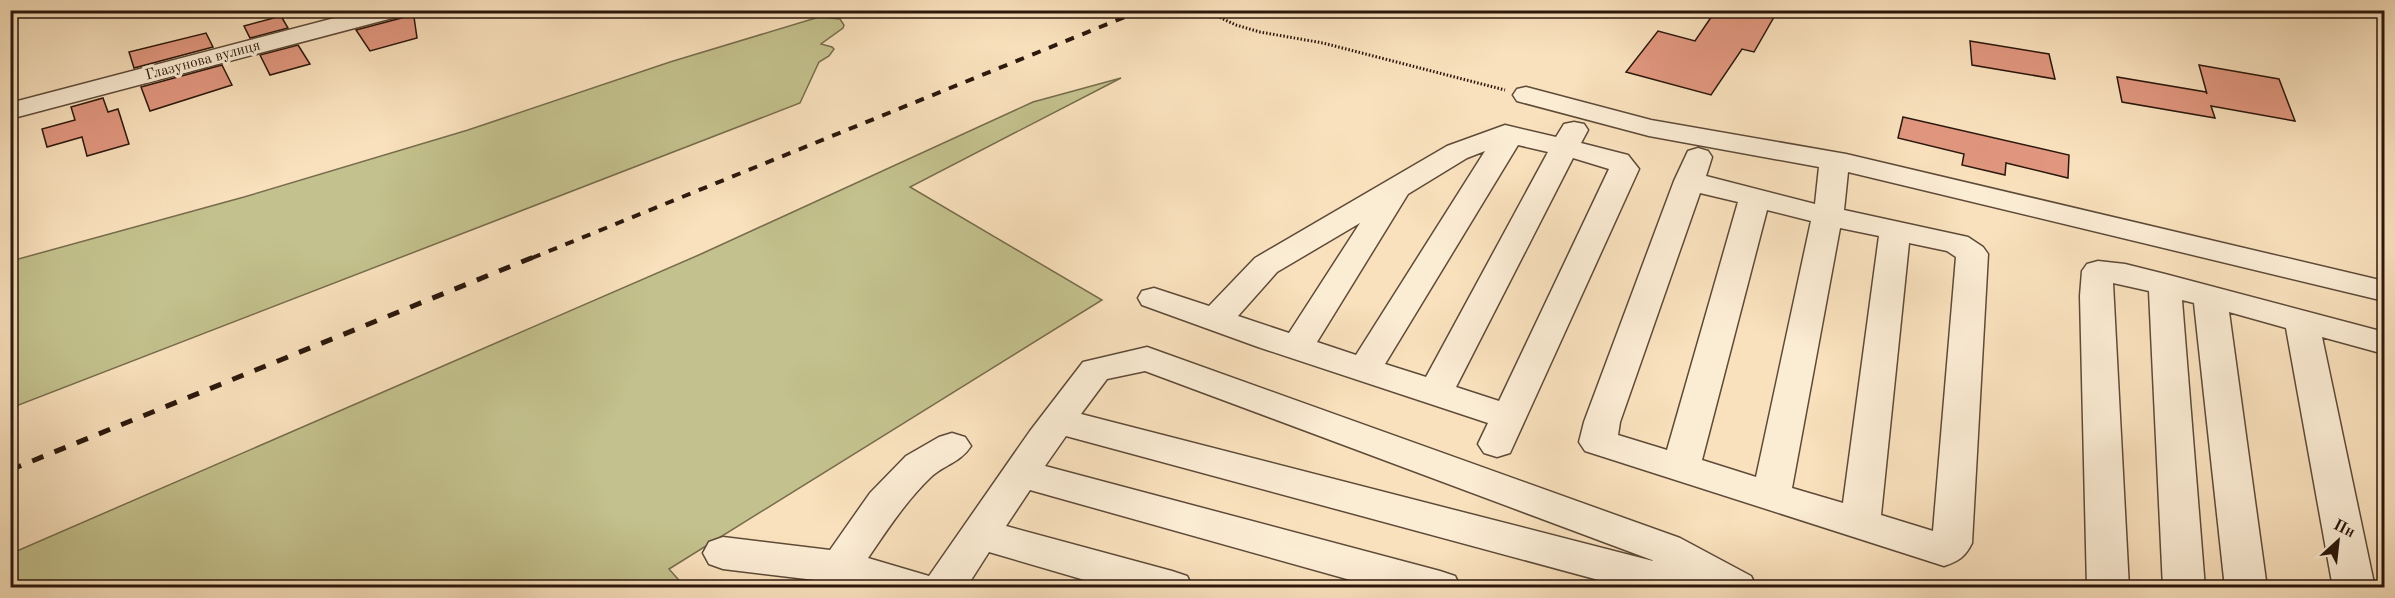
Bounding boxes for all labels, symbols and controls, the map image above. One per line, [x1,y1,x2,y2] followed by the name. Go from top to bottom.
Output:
[144,38,262,84] street label: Глазунова вулиця
[2308,511,2368,571] north arrow
[2330,517,2357,542] text: Пн

